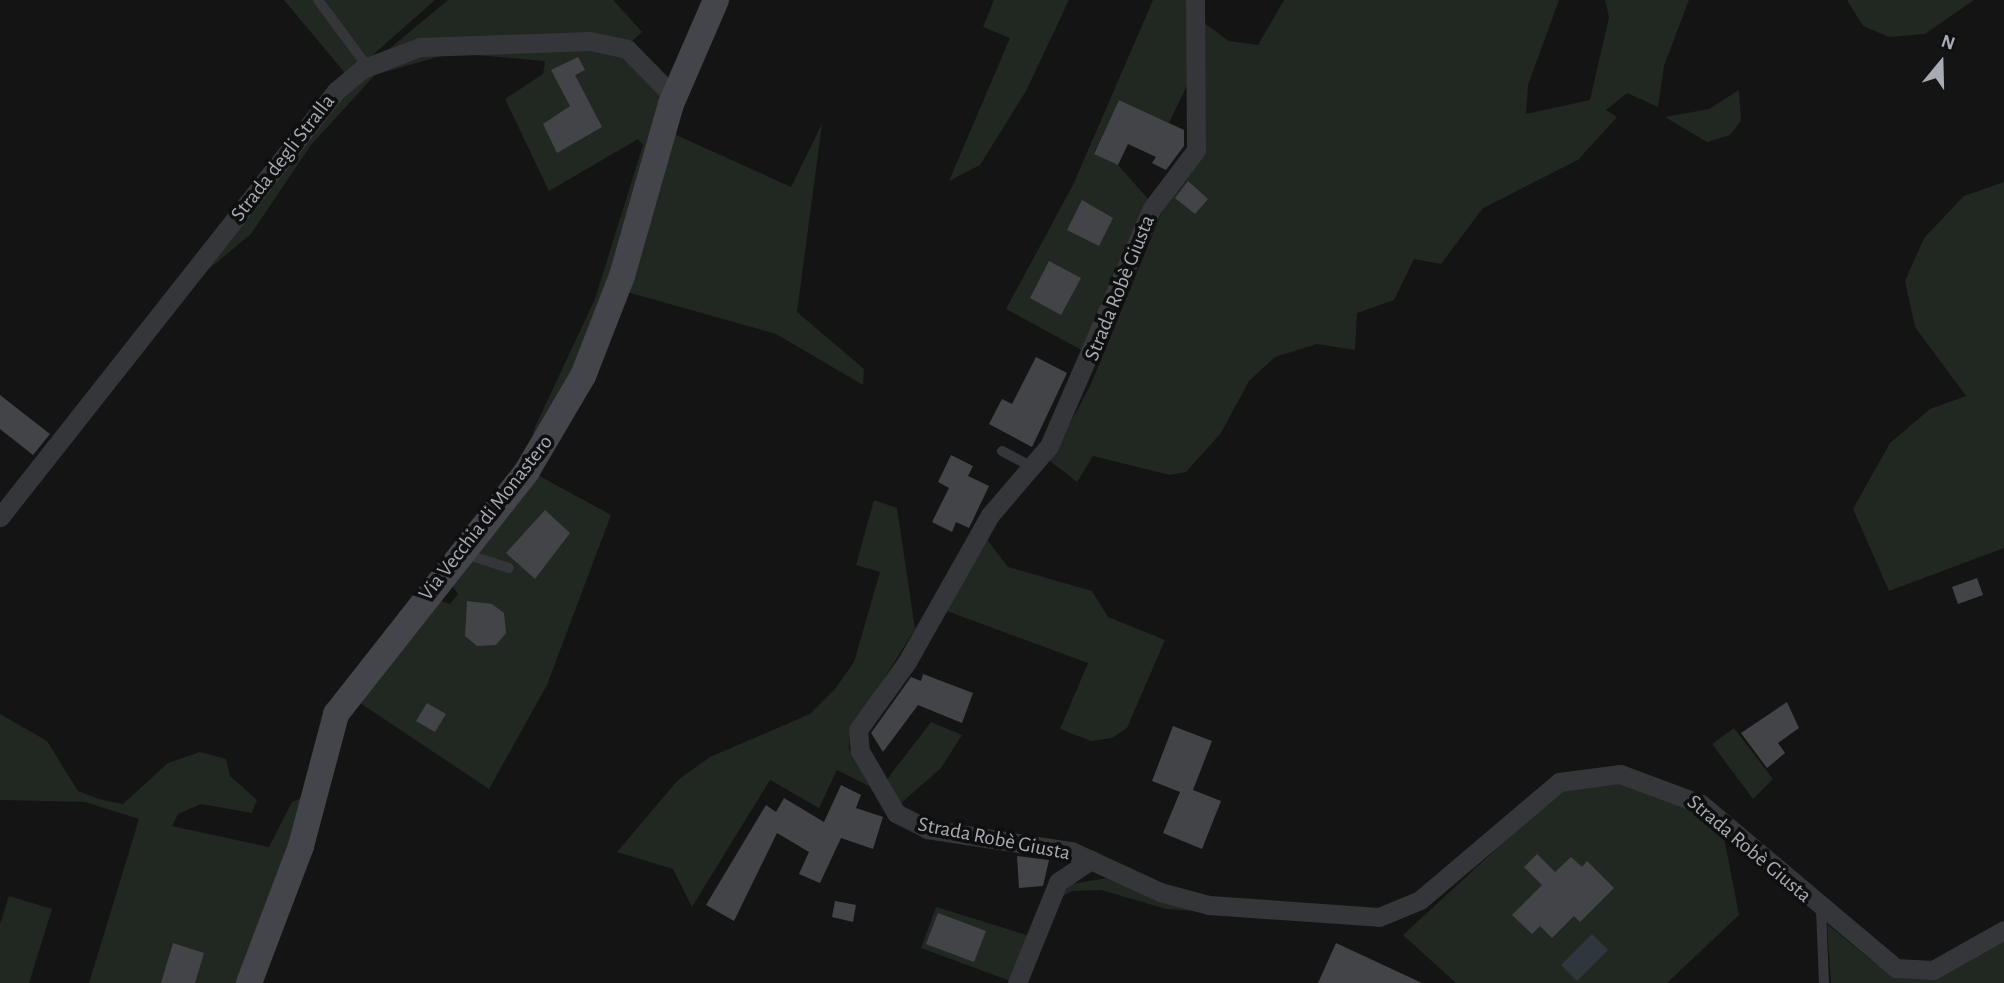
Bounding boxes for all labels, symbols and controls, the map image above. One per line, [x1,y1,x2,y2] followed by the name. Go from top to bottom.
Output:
[1906,28,1976,98] north arrow
[1939,32,1957,54] text: N
[226,89,340,227] street label: Strada degli Stralla
[1079,212,1161,364] street label: Strada Robè Giusta
[414,430,558,606] street label: Via Vecchia di Monastero
[1682,790,1816,908] street label: Strada Robè Giusta
[916,812,1072,866] street label: Strada Robè Giusta

